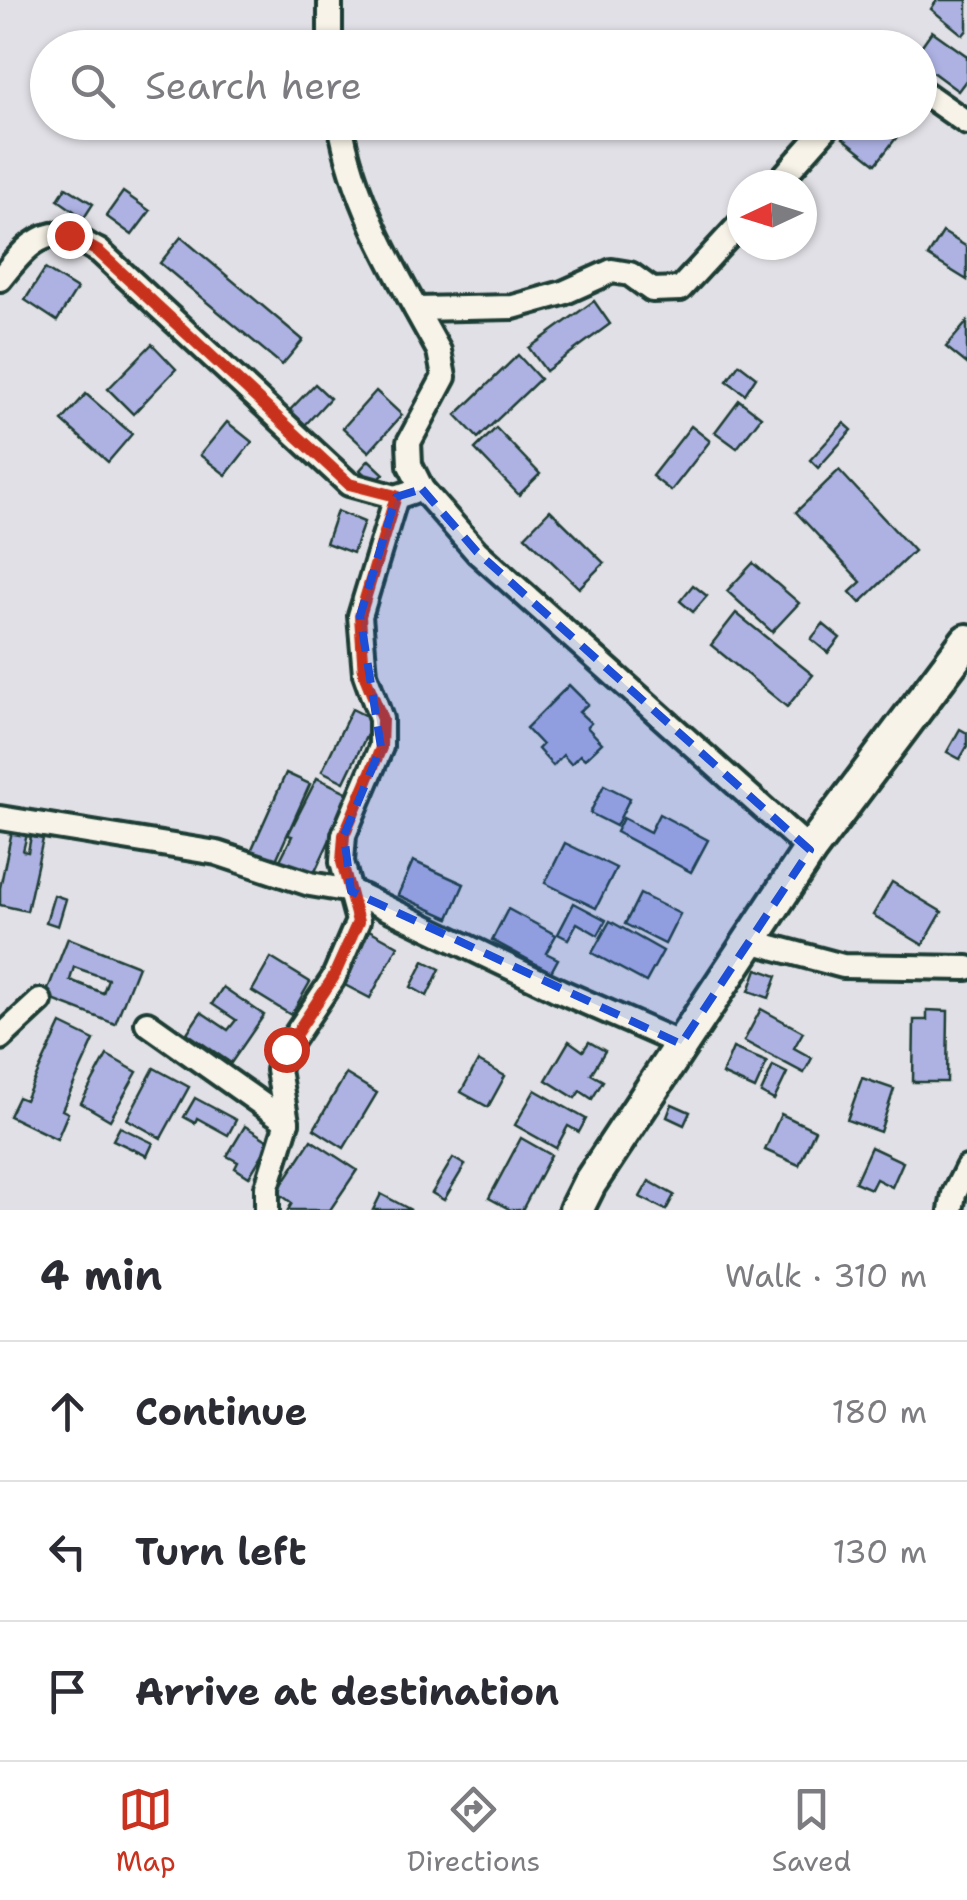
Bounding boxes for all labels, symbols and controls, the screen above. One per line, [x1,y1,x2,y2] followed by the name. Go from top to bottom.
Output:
[30,30,937,140] search box
[65,58,120,113] icon: search
[145,60,362,111] text: Search here
[727,170,817,260] north arrow
[47,213,93,259] route end
[264,1027,310,1073] route start
[40,1247,162,1303] text: 4 min
[725,1254,927,1297] text: Walk · 310 m
[40,1384,95,1439] icon: ahead
[135,1386,307,1437] text: Continue
[831,1390,927,1433] text: 180 m
[40,1524,95,1579] icon: left
[135,1526,307,1577] text: Turn left
[832,1530,927,1573] text: 130 m
[40,1664,95,1719] icon: arrive
[135,1666,559,1717] text: Arrive at destination
[116,1782,176,1880] tab: Map
[407,1782,540,1880] tab: Directions
[772,1782,851,1880] tab: Saved

